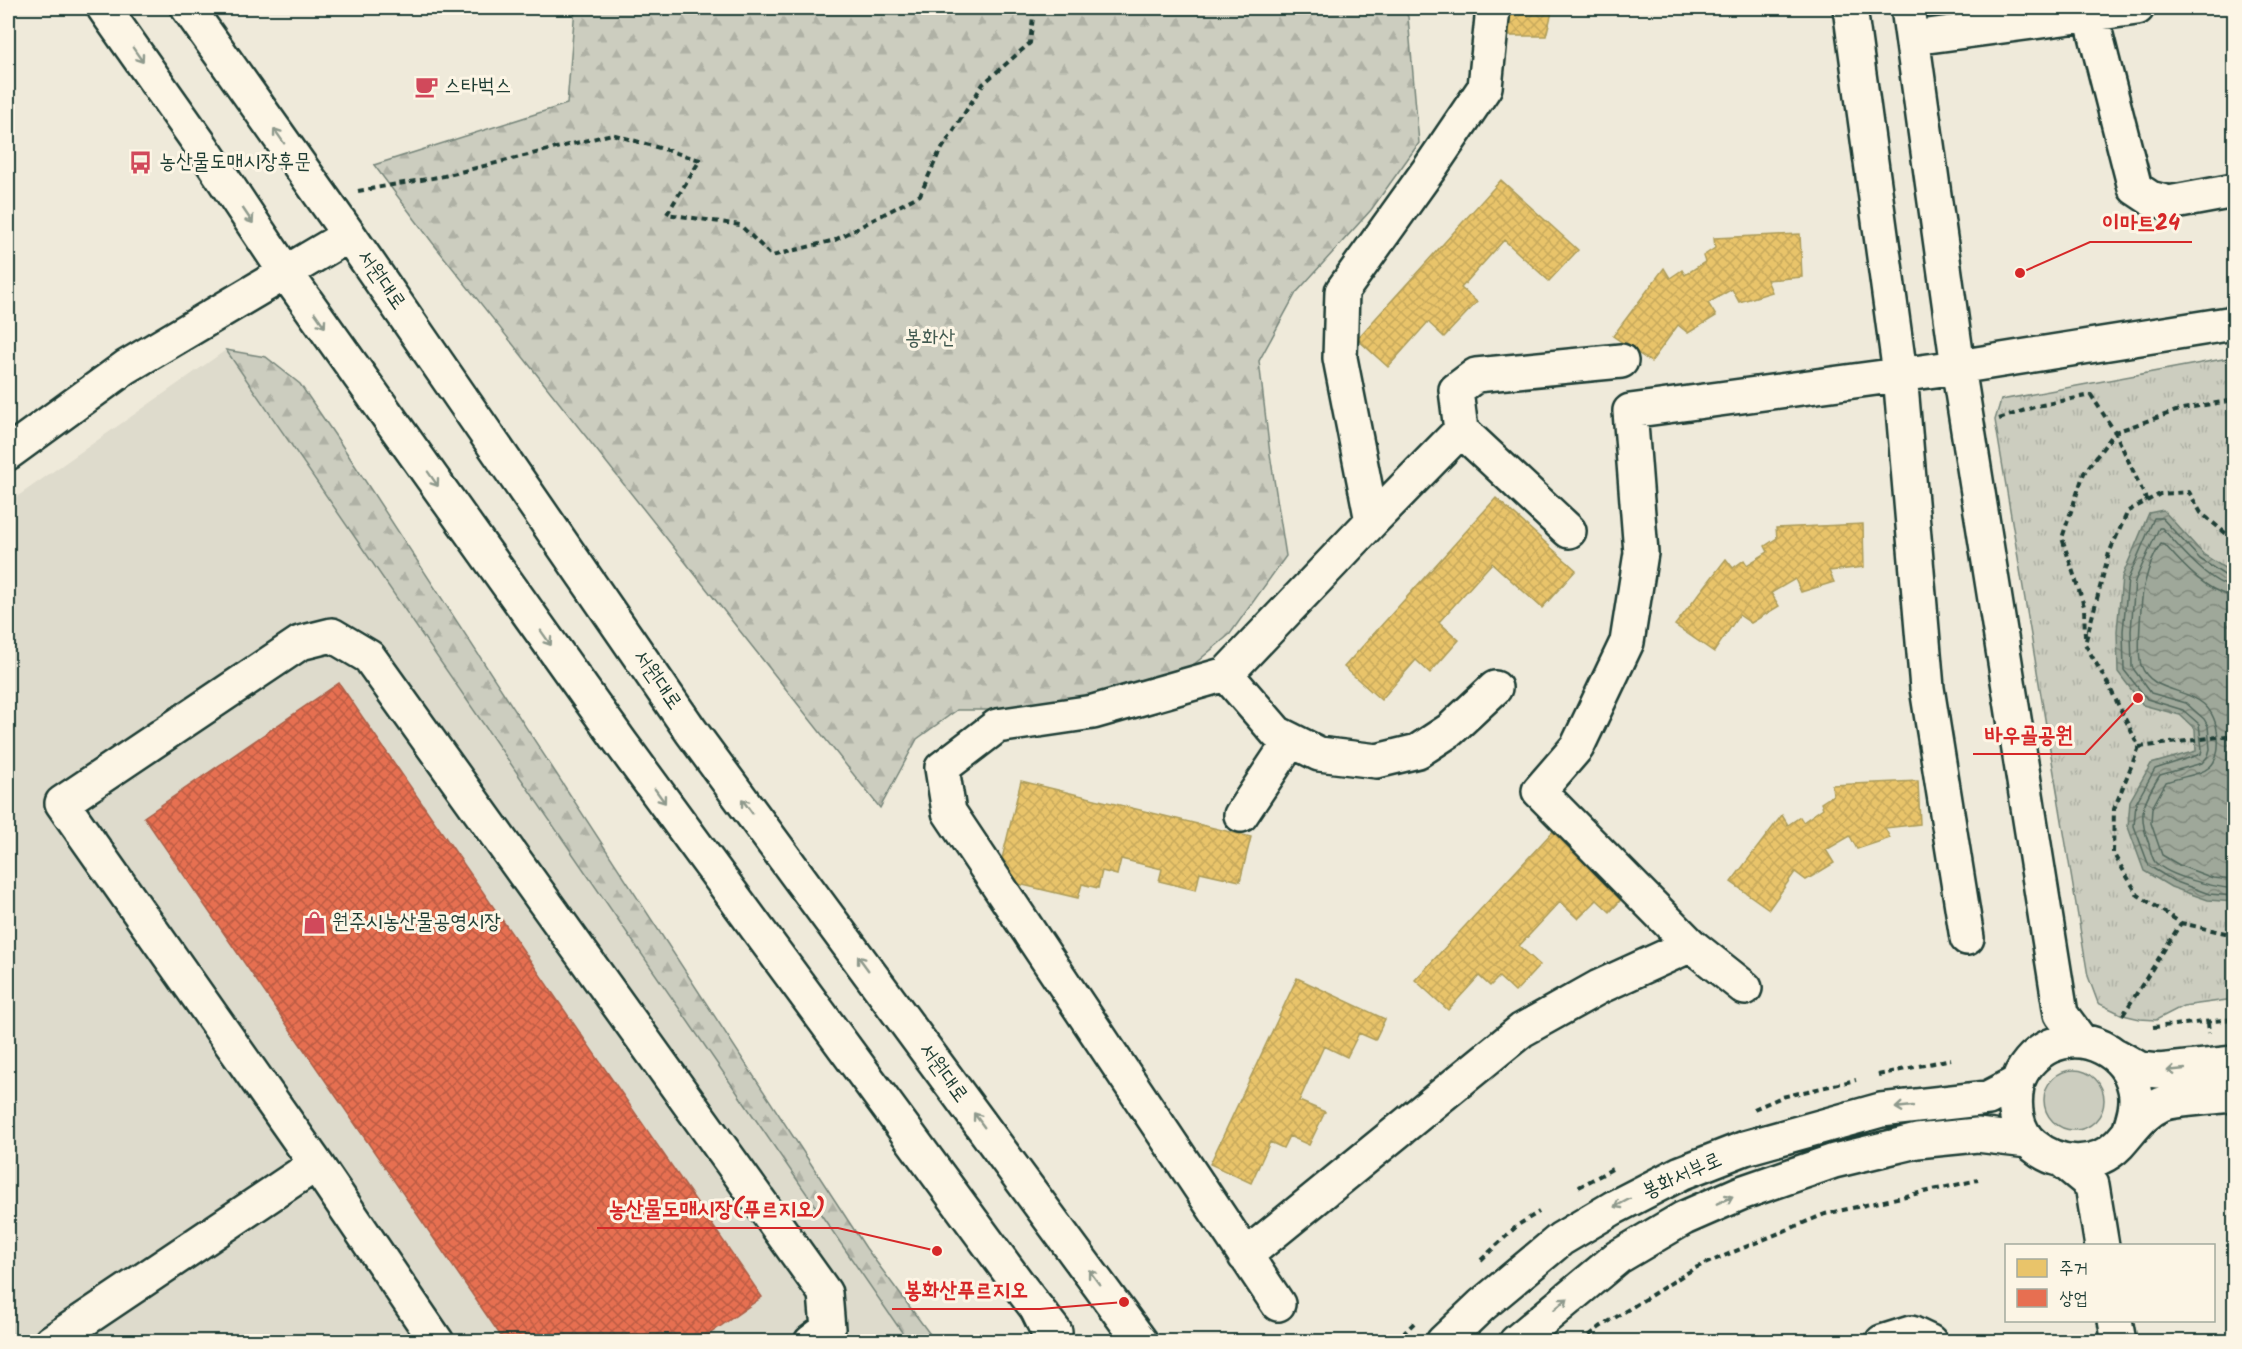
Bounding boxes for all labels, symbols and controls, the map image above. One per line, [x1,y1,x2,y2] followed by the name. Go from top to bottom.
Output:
[132,47,144,63] one-way arrow
[444,70,512,103] place label: 스타벅스
[413,73,439,99] cafe icon: 스타벅스
[273,128,285,144] one-way arrow
[159,146,311,179] place label: 농산물도매시장후문
[128,149,154,175] bus stop icon: 농산물도매시장후문
[2090,202,2192,242] callout: 이마트24
[2102,207,2180,242] text: 이마트24
[242,208,254,224] one-way arrow
[348,243,414,317] street label: 서원대로
[314,312,326,328] one-way arrow
[905,322,955,355] park label: 봉화산
[427,471,439,487] one-way arrow
[540,629,552,645] one-way arrow
[624,643,690,717] street label: 서원대로
[1973,714,2085,754] callout: 바우골공원
[1985,719,2073,754] text: 바우골공원
[654,788,666,804] one-way arrow
[741,799,754,815] one-way arrow
[332,906,501,939] place label: 원주시농산물공영시장
[301,909,327,935] shop icon: 원주시농산물공영시장
[857,956,869,972] one-way arrow
[910,1036,976,1110] street label: 서원대로
[2167,1065,2187,1076] one-way arrow
[1895,1102,1915,1113] one-way arrow
[972,1113,985,1129] one-way arrow
[1637,1144,1727,1208] street label: 봉화서부로
[597,1188,838,1228] callout: 농산물도매시장(푸르지오)
[609,1193,825,1228] text: 농산물도매시장(푸르지오)
[1715,1194,1733,1206] one-way arrow
[1613,1198,1631,1210] one-way arrow
[2005,1244,2215,1322] legend
[2059,1255,2088,1284] text: 주거
[892,1269,1040,1309] callout: 봉화산푸르지오
[1088,1270,1101,1286] one-way arrow
[904,1274,1028,1309] text: 봉화산푸르지오
[2059,1285,2088,1314] text: 상업
[1553,1297,1568,1311] one-way arrow

